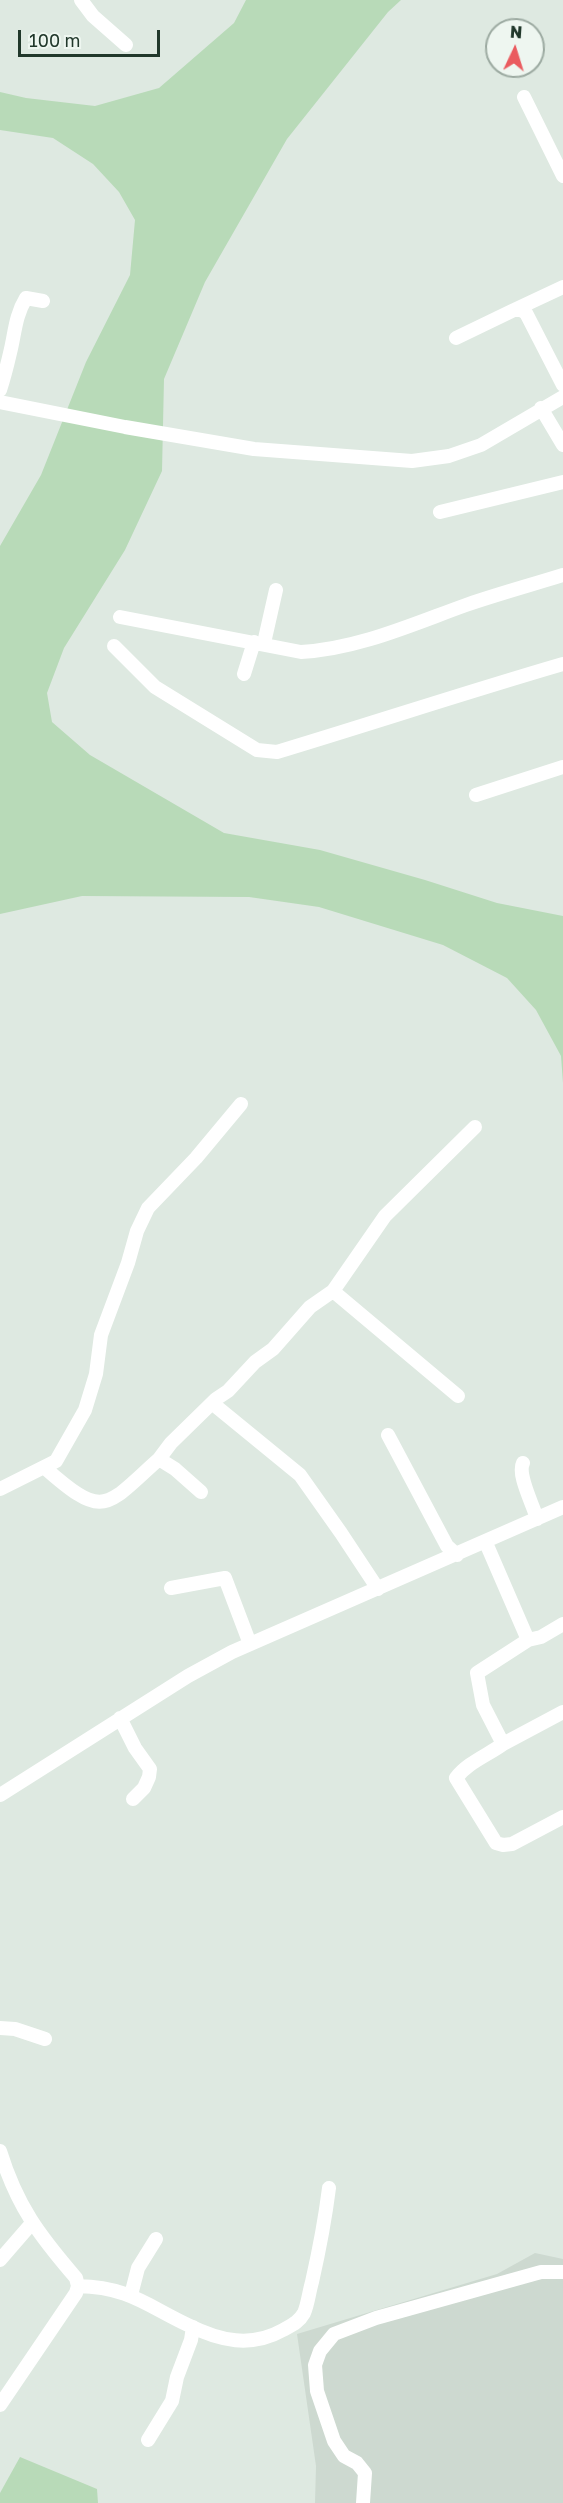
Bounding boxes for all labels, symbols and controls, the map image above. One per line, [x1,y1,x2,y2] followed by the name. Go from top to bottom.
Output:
[21,18,164,56] scale bar
[485,18,545,78] north arrow
[509,22,523,42] text: N
[29,29,80,51] text: 100 m

